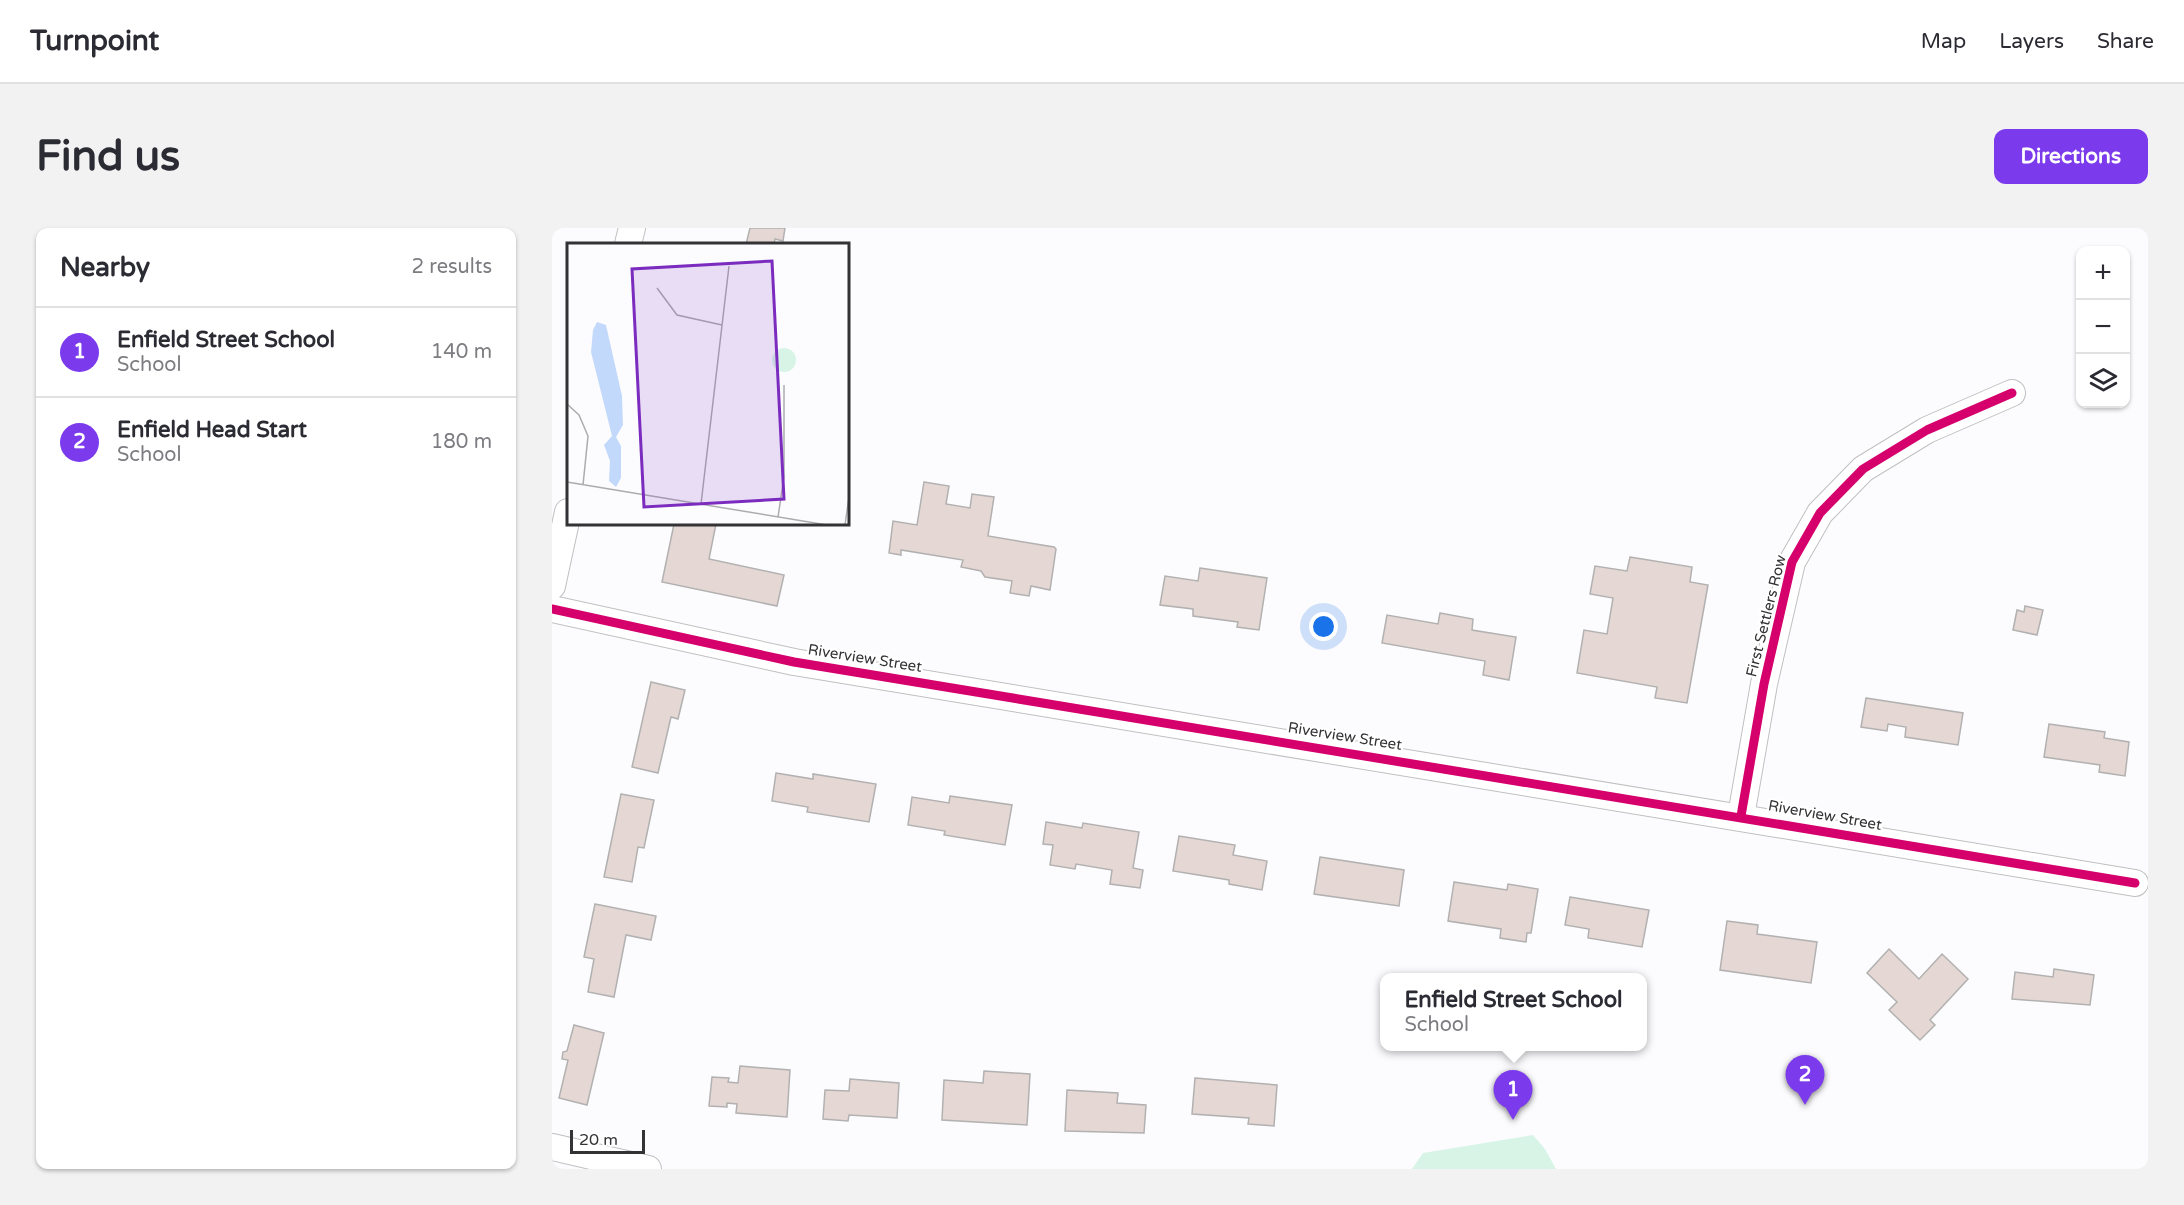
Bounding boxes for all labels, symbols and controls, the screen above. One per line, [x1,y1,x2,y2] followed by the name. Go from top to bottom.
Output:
[30,24,159,58] text: Turnpoint
[1921,29,1966,54] text: Map
[1999,29,2064,54] text: Layers
[2097,29,2154,54] text: Share
[1994,129,2148,184] button: Directions
[36,131,180,182] text: Find us
[567,243,849,525] inset map
[2076,246,2130,408] map controls
[2076,246,2130,300] button: +
[60,252,150,283] text: Nearby
[412,255,492,279] text: 2 results
[2076,300,2130,354] button: −
[117,327,335,353] text: Enfield Street School
[73,340,86,364] text: 1
[431,340,492,364] text: 140 m
[117,353,181,377] text: School
[2076,354,2130,408] button: layers
[117,417,307,443] text: Enfield Head Start
[73,430,86,454] text: 2
[431,430,492,454] text: 180 m
[117,443,181,467] text: School
[1742,553,1790,679] street label: First Settlers Row
[1309,612,1338,641] your location
[807,640,924,676] street label: Riverview Street
[1287,718,1404,754] street label: Riverview Street
[1767,796,1884,834] street label: Riverview Street
[1380,973,1647,1051] popup
[1404,987,1623,1013] text: Enfield Street School
[1404,1013,1469,1037] text: School
[1786,1056,1824,1105] pin: 2
[1494,1070,1532,1120] pin: 1
[570,1127,645,1154] scale bar
[579,1130,618,1150] text: 20 m

